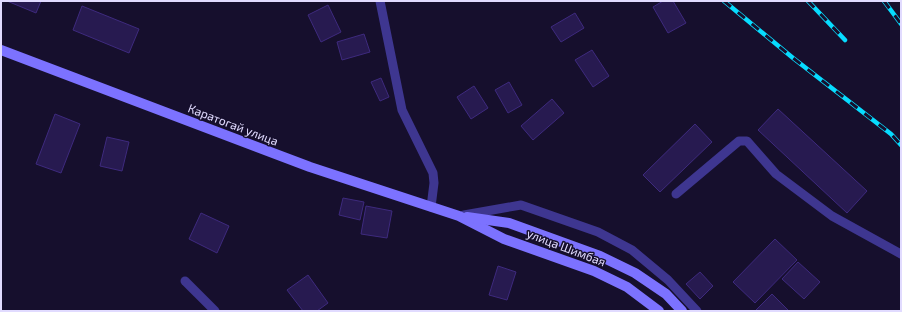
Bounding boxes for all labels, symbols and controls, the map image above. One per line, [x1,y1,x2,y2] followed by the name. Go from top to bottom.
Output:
[186,100,280,149] street label: Каратогай улица
[525,226,608,269] street label: улица Шимбая

